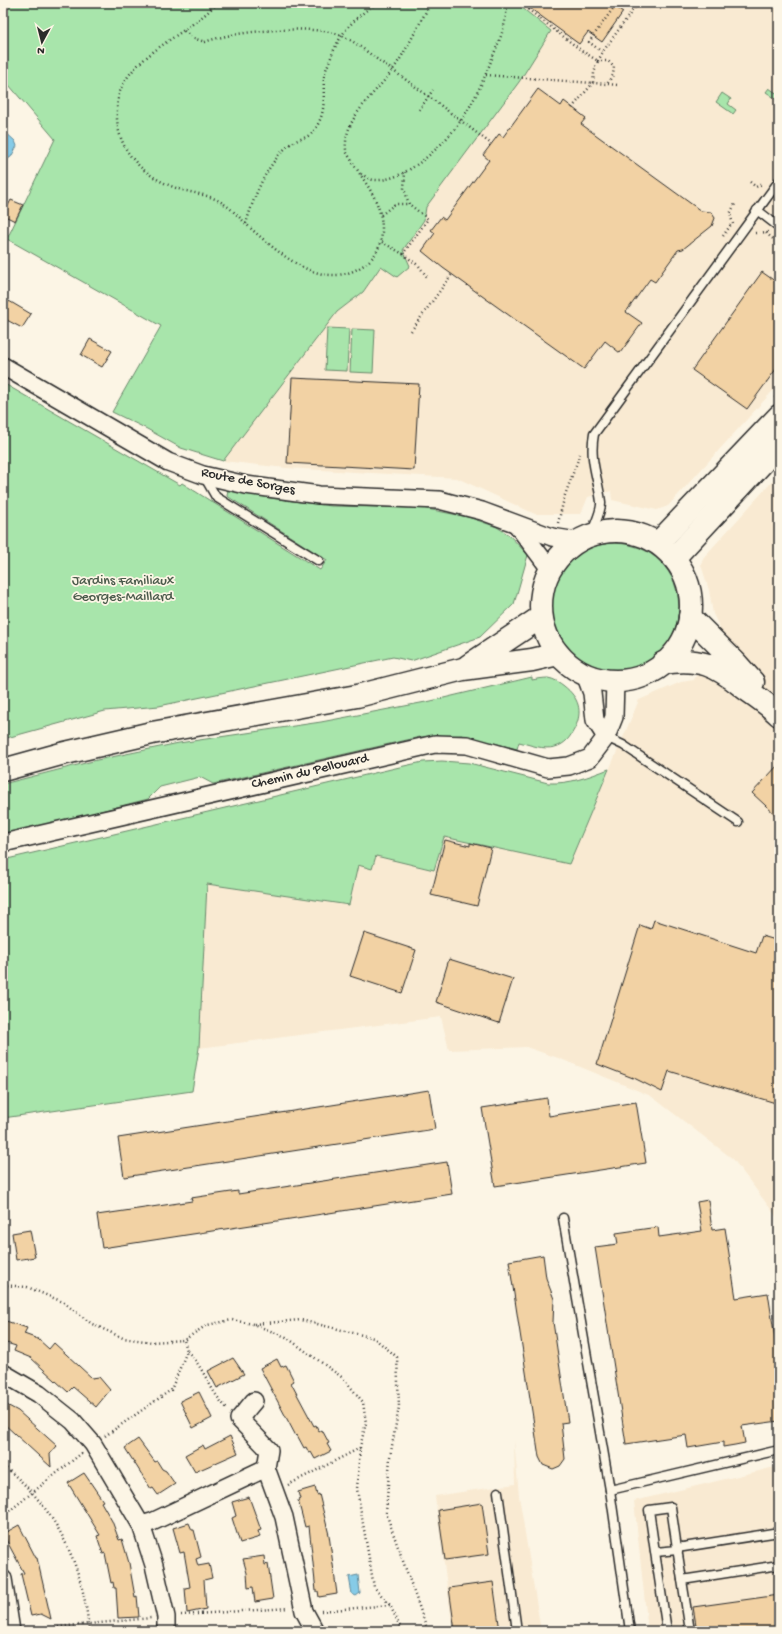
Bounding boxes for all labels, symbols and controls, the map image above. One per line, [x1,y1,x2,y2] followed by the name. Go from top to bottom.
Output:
[22,22,62,62] north arrow
[37,44,45,56] text: N
[200,465,297,500] street label: Route de Sorges
[72,573,175,606] park label: Jardins Familiaux Georges-Maillard
[250,750,372,794] street label: Chemin du Pellouard

